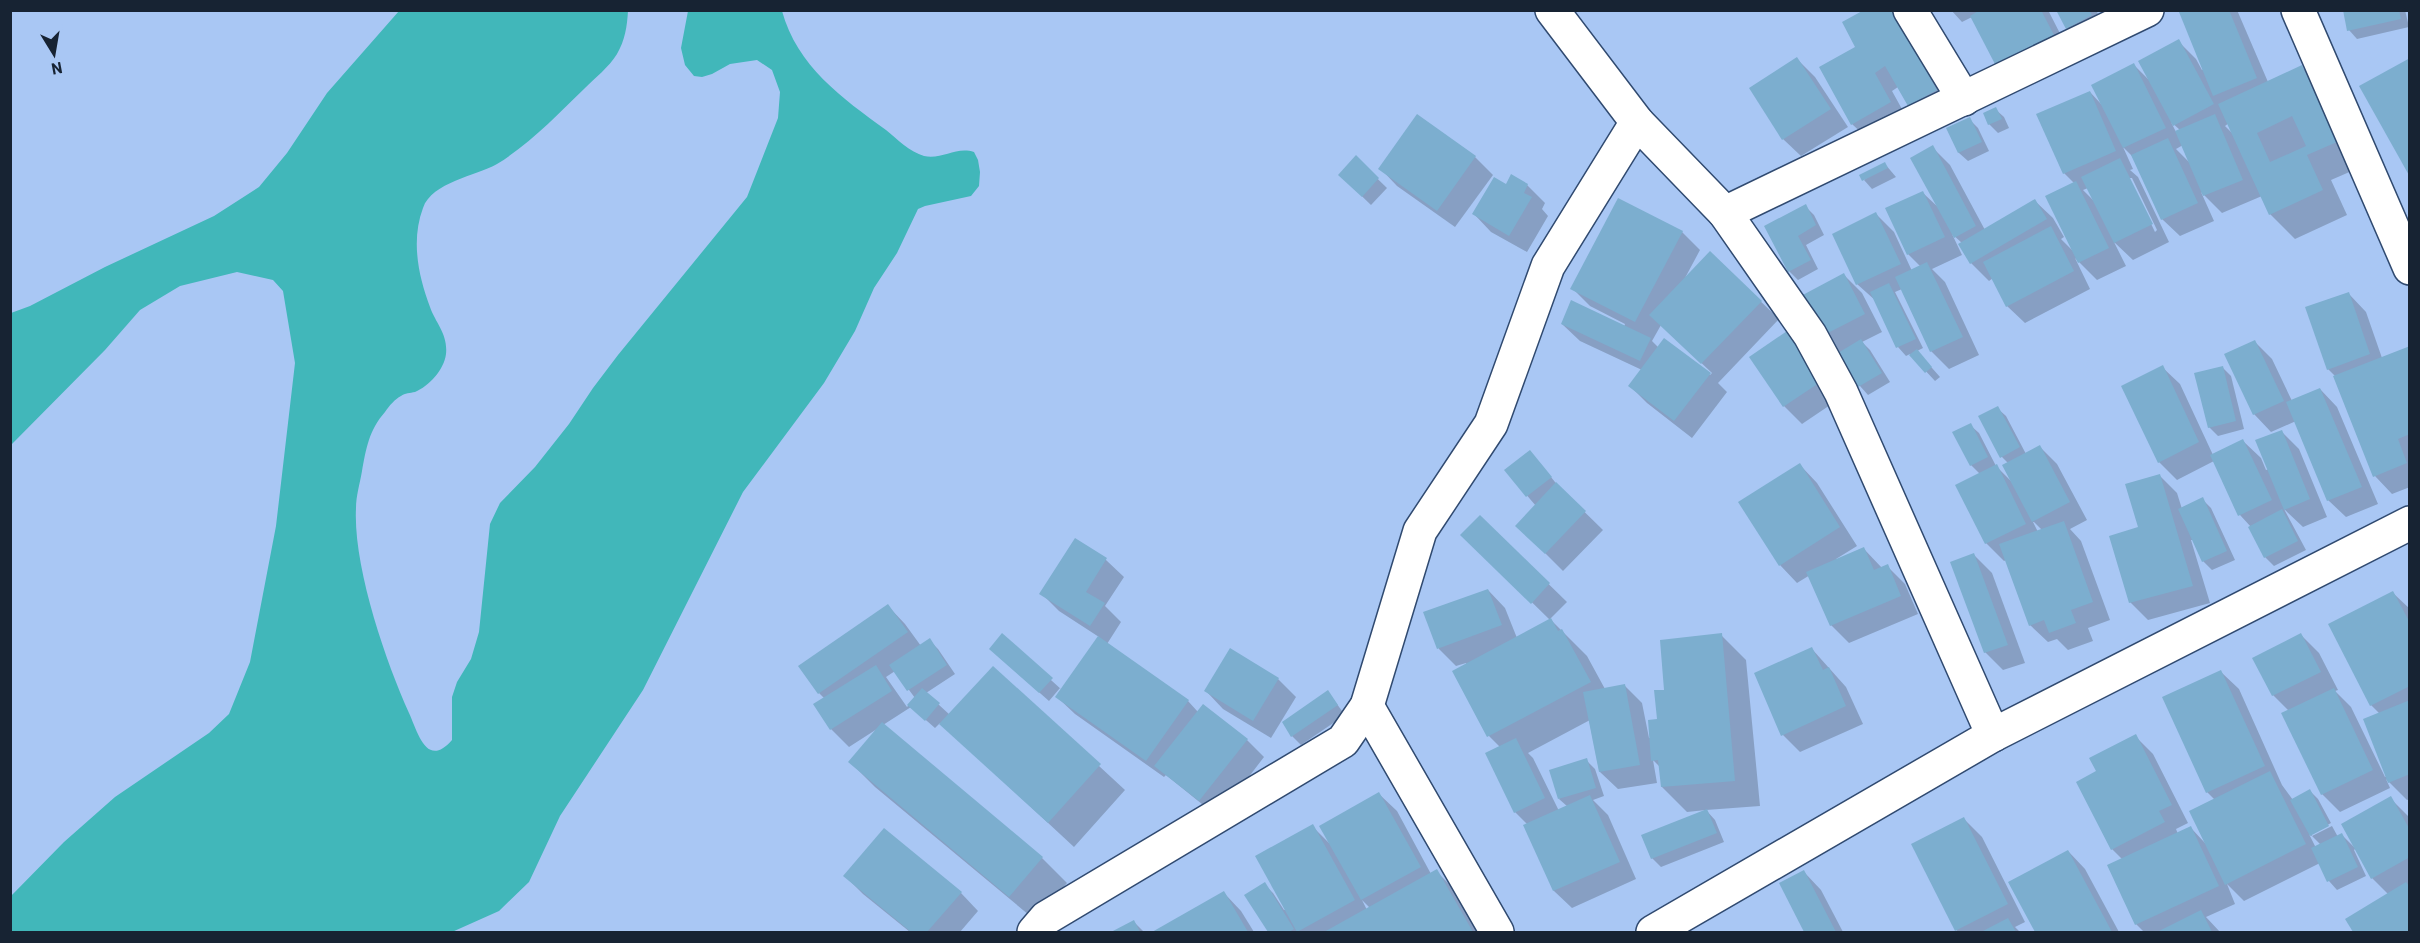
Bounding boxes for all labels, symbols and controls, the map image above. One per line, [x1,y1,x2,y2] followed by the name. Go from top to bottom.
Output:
[24,24,84,84] north arrow
[50,59,64,80] text: N

